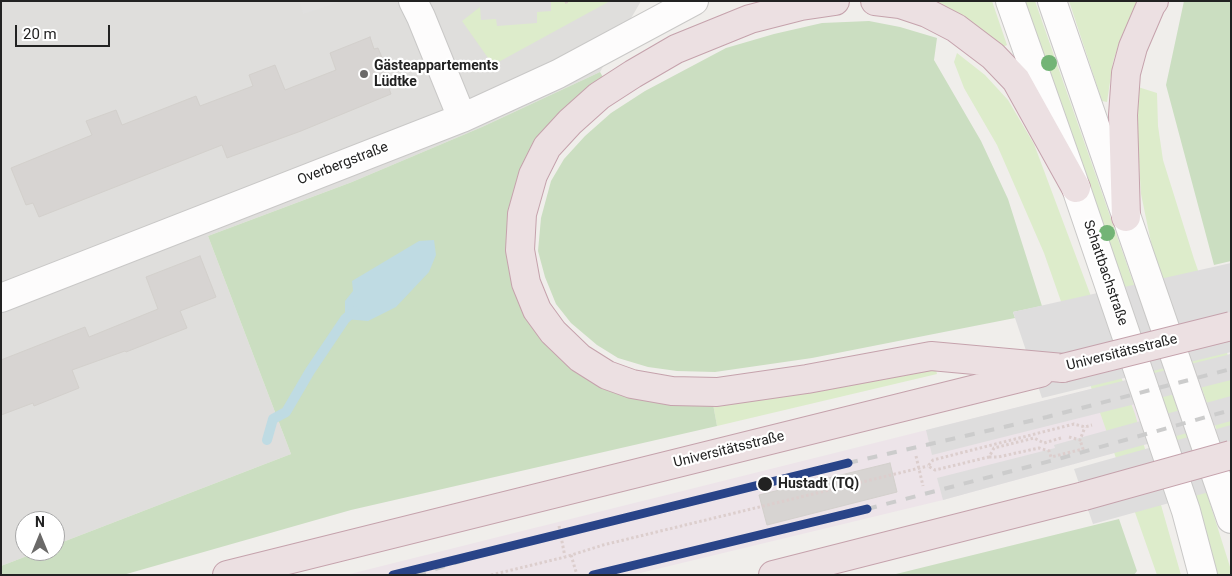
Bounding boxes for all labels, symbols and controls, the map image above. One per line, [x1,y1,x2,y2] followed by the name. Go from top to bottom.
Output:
[18,15,112,47] scale bar
[23,25,57,43] text: 20 m
[374,58,498,90] place label: Gästeappartements Lüdtke
[358,68,370,80] marker: Gästeappartements Lüdtke
[295,139,391,189] street label: Overbergstraße
[1079,218,1131,328] street label: Schattbachstraße
[1065,331,1179,375] street label: Universitätsstraße
[672,428,786,472] street label: Universitätsstraße
[756,475,774,493] marker: Hustadt (TQ)
[778,476,859,492] place label: Hustadt (TQ)
[15,511,65,561] north arrow
[35,514,45,530] text: N

